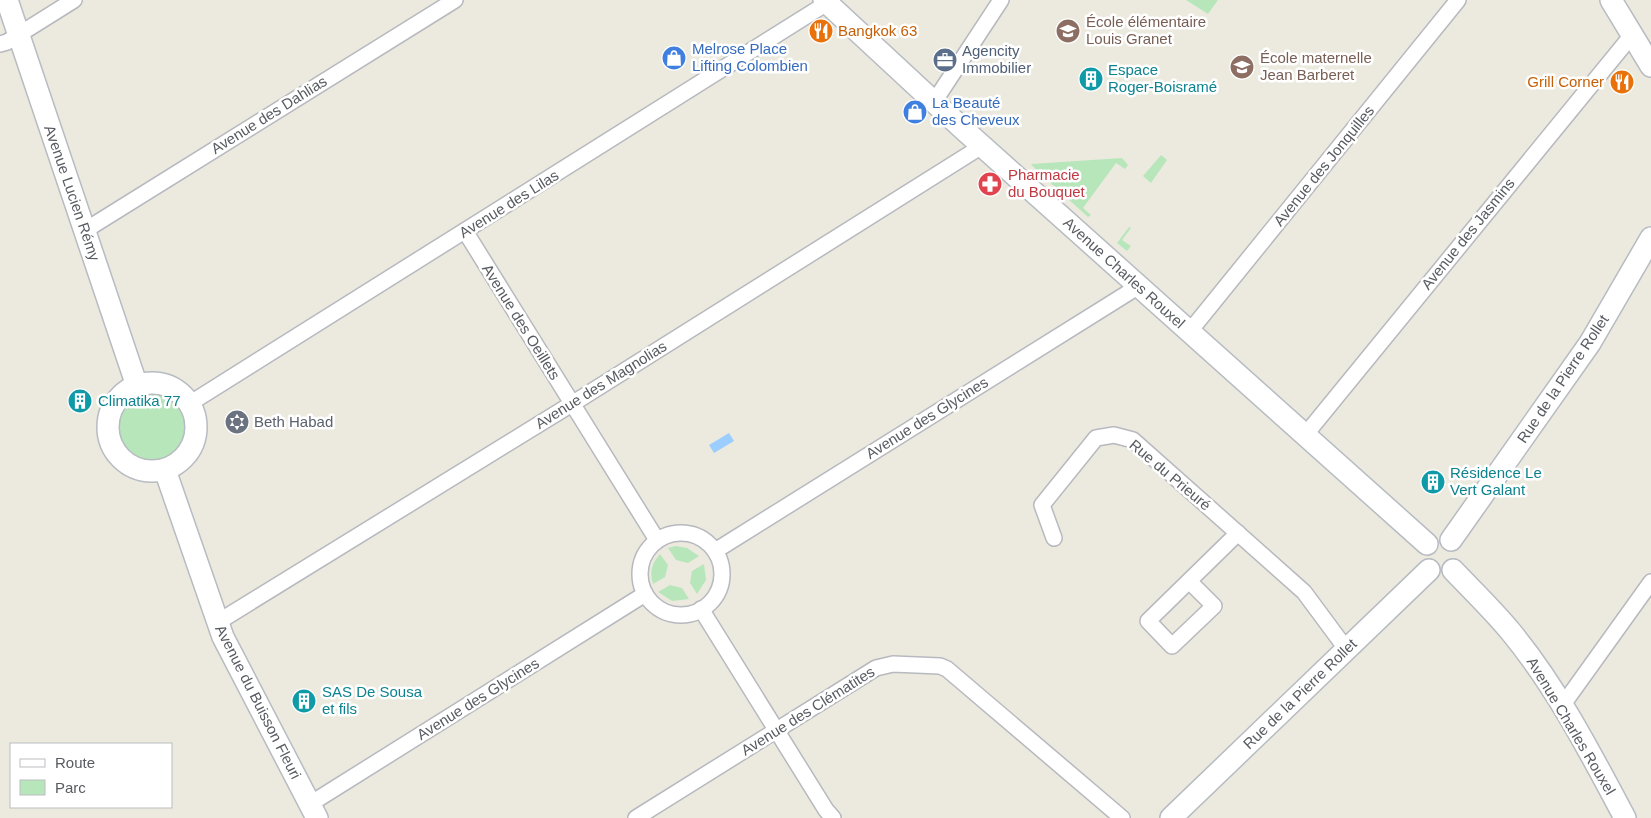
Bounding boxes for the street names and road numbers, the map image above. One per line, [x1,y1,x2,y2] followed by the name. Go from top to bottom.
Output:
[208,72,330,157] street label: Avenue des Dahlias
[1270,102,1377,229] street label: Avenue des Jonquilles
[41,123,104,263] street label: Avenue Lucien Rémy
[456,166,562,241] street label: Avenue des Lilas
[1418,175,1518,293] street label: Avenue des Jasmins
[1060,214,1188,332] street label: Avenue Charles Rouxel
[479,261,564,383] street label: Avenue des Oeillets
[1513,311,1612,446] street label: Rue de la Pierre Rollet
[532,337,669,432] street label: Avenue des Magnolias
[863,373,991,462] street label: Avenue des Glycines
[1126,436,1214,514] street label: Rue du Prieuré
[212,622,305,782] street label: Avenue du Buisson Fleuri
[1239,635,1360,752] street label: Rue de la Pierre Rollet
[414,654,542,743] street label: Avenue des Glycines
[1524,654,1619,798] street label: Avenue Charles Rouxel
[738,663,878,759] street label: Avenue des Clématites

